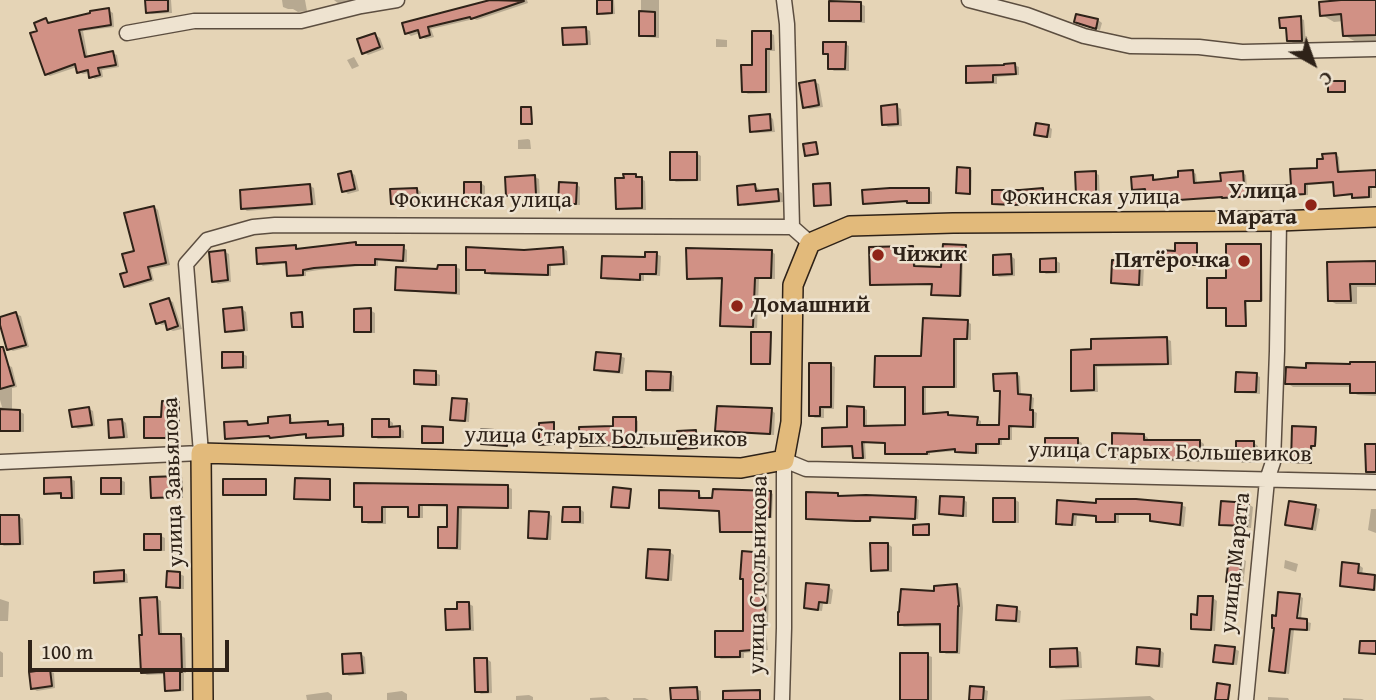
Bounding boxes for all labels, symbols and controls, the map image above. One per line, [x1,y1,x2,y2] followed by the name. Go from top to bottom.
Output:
[1278,28,1348,98] north arrow
[1313,65,1340,93] text: С
[1217,178,1297,232] place label: Улица Марата
[1002,184,1180,212] street label: Фокинская улица
[394,187,572,215] street label: Фокинская улица
[1303,197,1319,213] marker: Улица Марата
[892,241,967,269] place label: Чижик
[870,247,886,263] marker: Чижик
[1115,247,1230,275] place label: Пятёрочка
[1236,253,1252,269] marker: Пятёрочка
[751,292,870,320] place label: Домашний
[729,298,745,314] marker: Домашний
[157,396,191,568] street label: улица Завьялова
[464,422,748,454] street label: улица Старых Большевиков
[1028,437,1312,469] street label: улица Старых Большевиков
[743,475,775,675] street label: улица Стольникова
[1215,491,1257,635] street label: улица Марата
[32,626,233,670] scale bar
[41,636,93,667] text: 100 m

